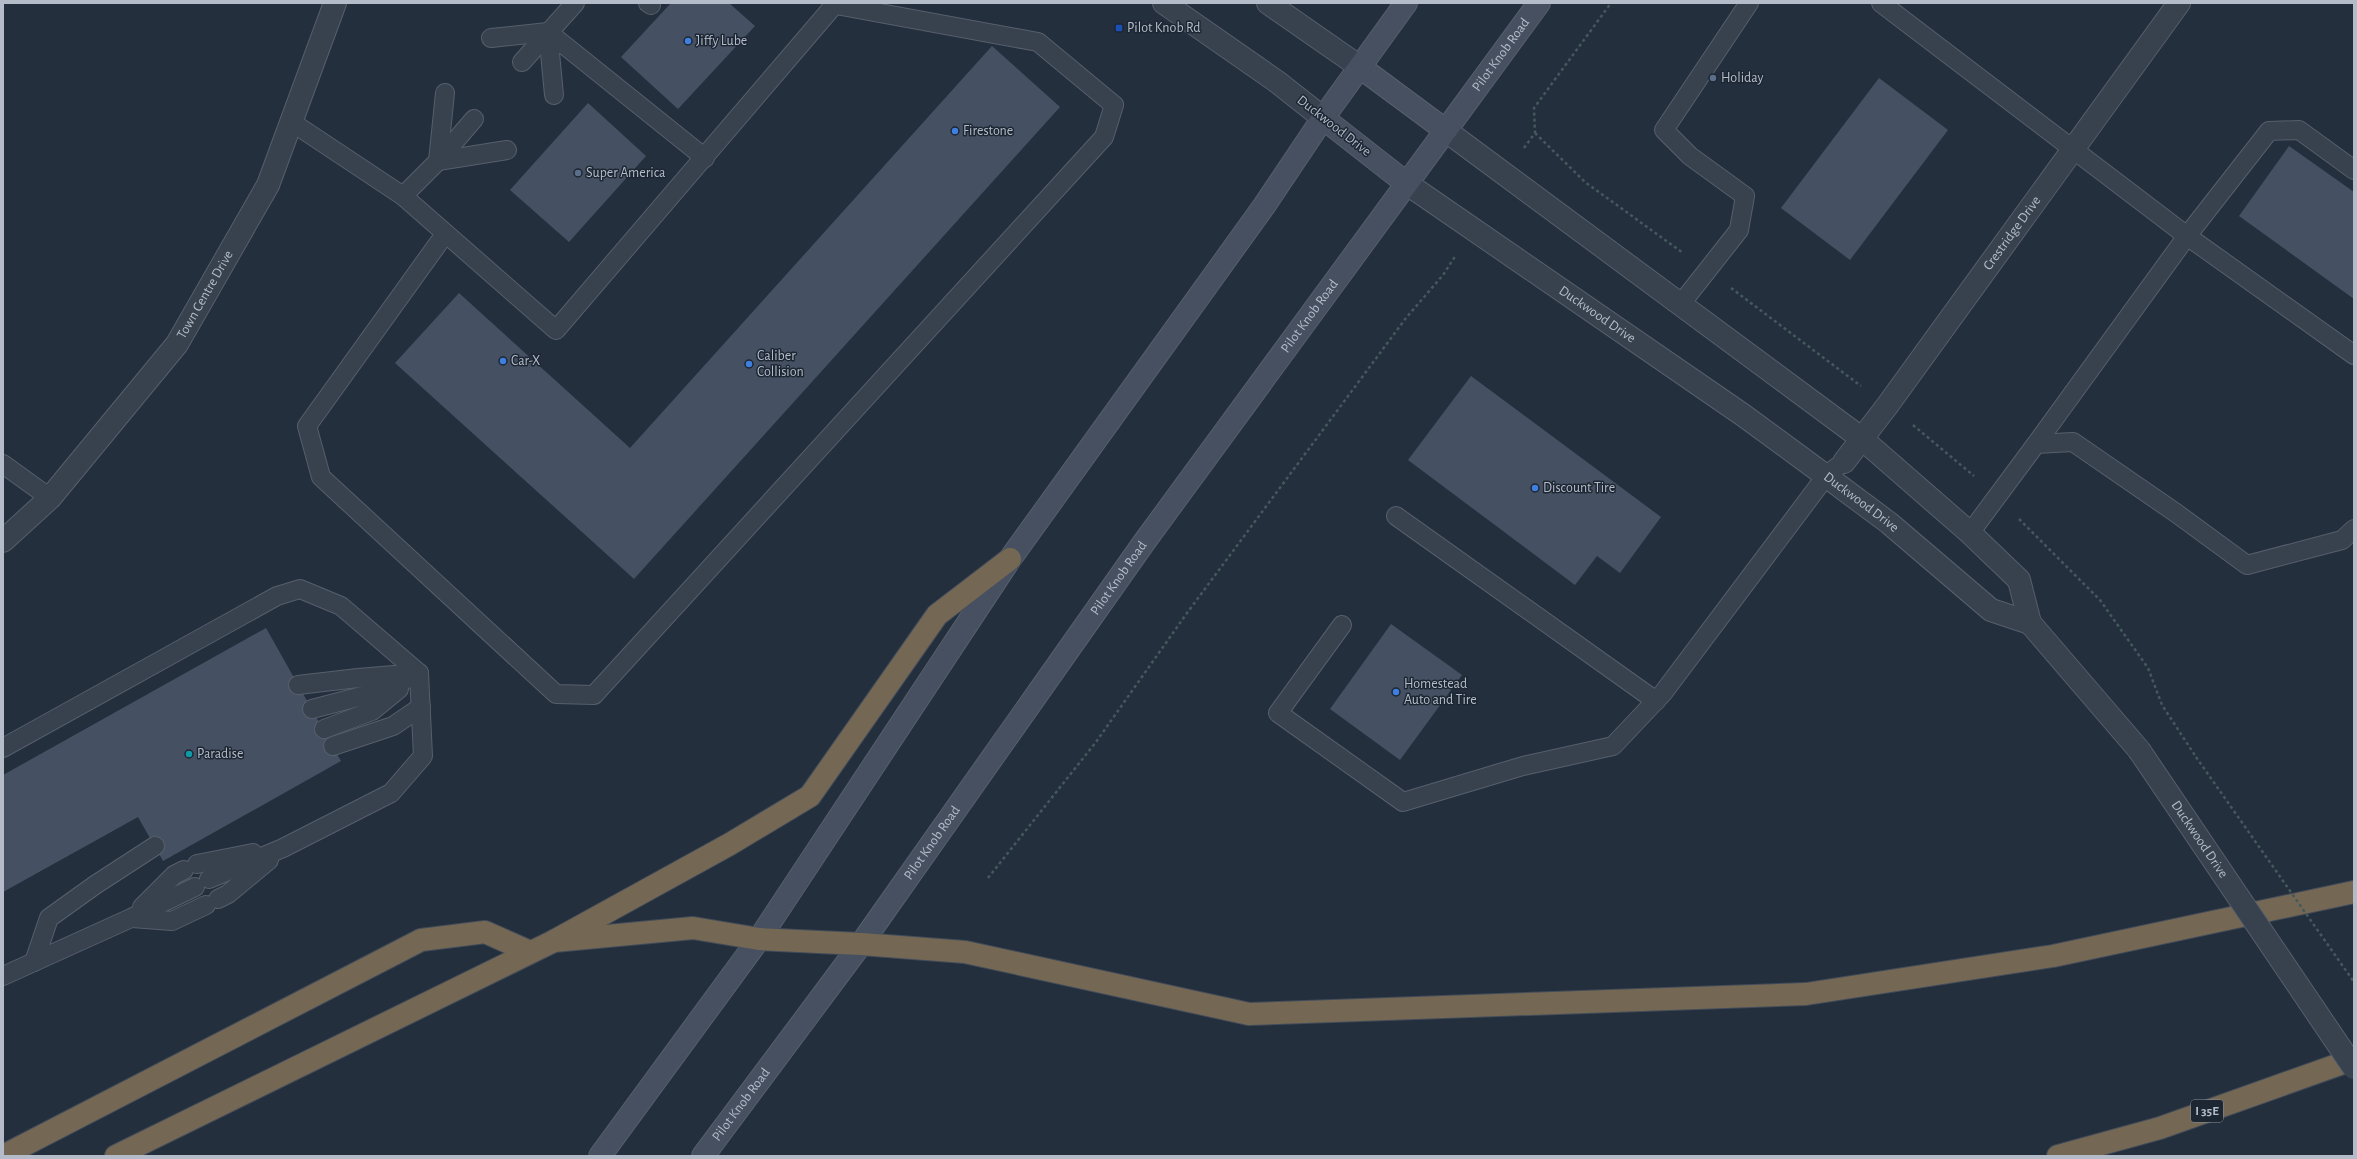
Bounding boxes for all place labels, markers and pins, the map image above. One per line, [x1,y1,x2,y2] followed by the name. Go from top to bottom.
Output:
[1127,21,1200,35] place label: Pilot Knob Rd
[1114,23,1124,33] marker: Pilot Knob Rd
[696,34,747,48] place label: Jiffy Lube
[683,36,693,46] marker: Jiffy Lube
[1721,71,1764,85] place label: Holiday
[1708,73,1718,83] marker: Holiday
[963,124,1013,138] place label: Firestone
[950,126,960,136] marker: Firestone
[586,166,666,180] place label: Super America
[573,168,583,178] marker: Super America
[757,349,804,379] place label: Caliber Collision
[511,354,540,368] place label: Car-X
[498,356,508,366] marker: Car-X
[744,359,754,369] marker: Caliber Collision
[1543,481,1615,495] place label: Discount Tire
[1530,483,1540,493] marker: Discount Tire
[1404,677,1477,707] place label: Homestead Auto and Tire
[1391,687,1401,697] marker: Homestead Auto and Tire
[197,747,243,761] place label: Paradise
[184,749,194,759] marker: Paradise

